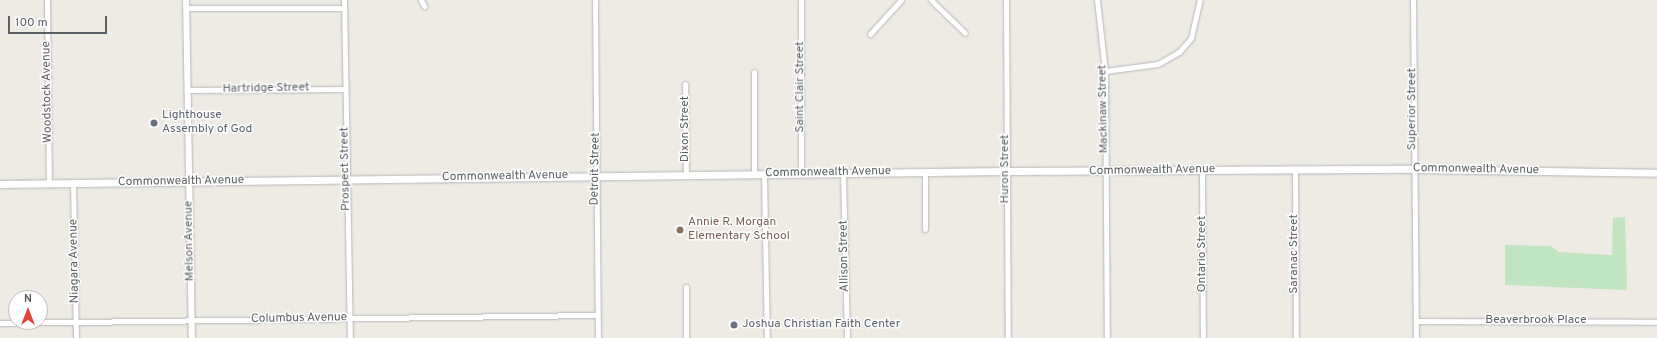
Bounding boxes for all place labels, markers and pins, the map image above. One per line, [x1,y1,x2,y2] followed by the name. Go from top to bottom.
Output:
[162,109,252,137] place label: Lighthouse Assembly of God
[149,118,159,128] marker: Lighthouse Assembly of God
[688,216,790,244] place label: Annie R. Morgan Elementary School
[675,225,685,235] marker: Annie R. Morgan Elementary School
[742,318,900,332] place label: Joshua Christian Faith Center
[729,320,739,330] marker: Joshua Christian Faith Center

